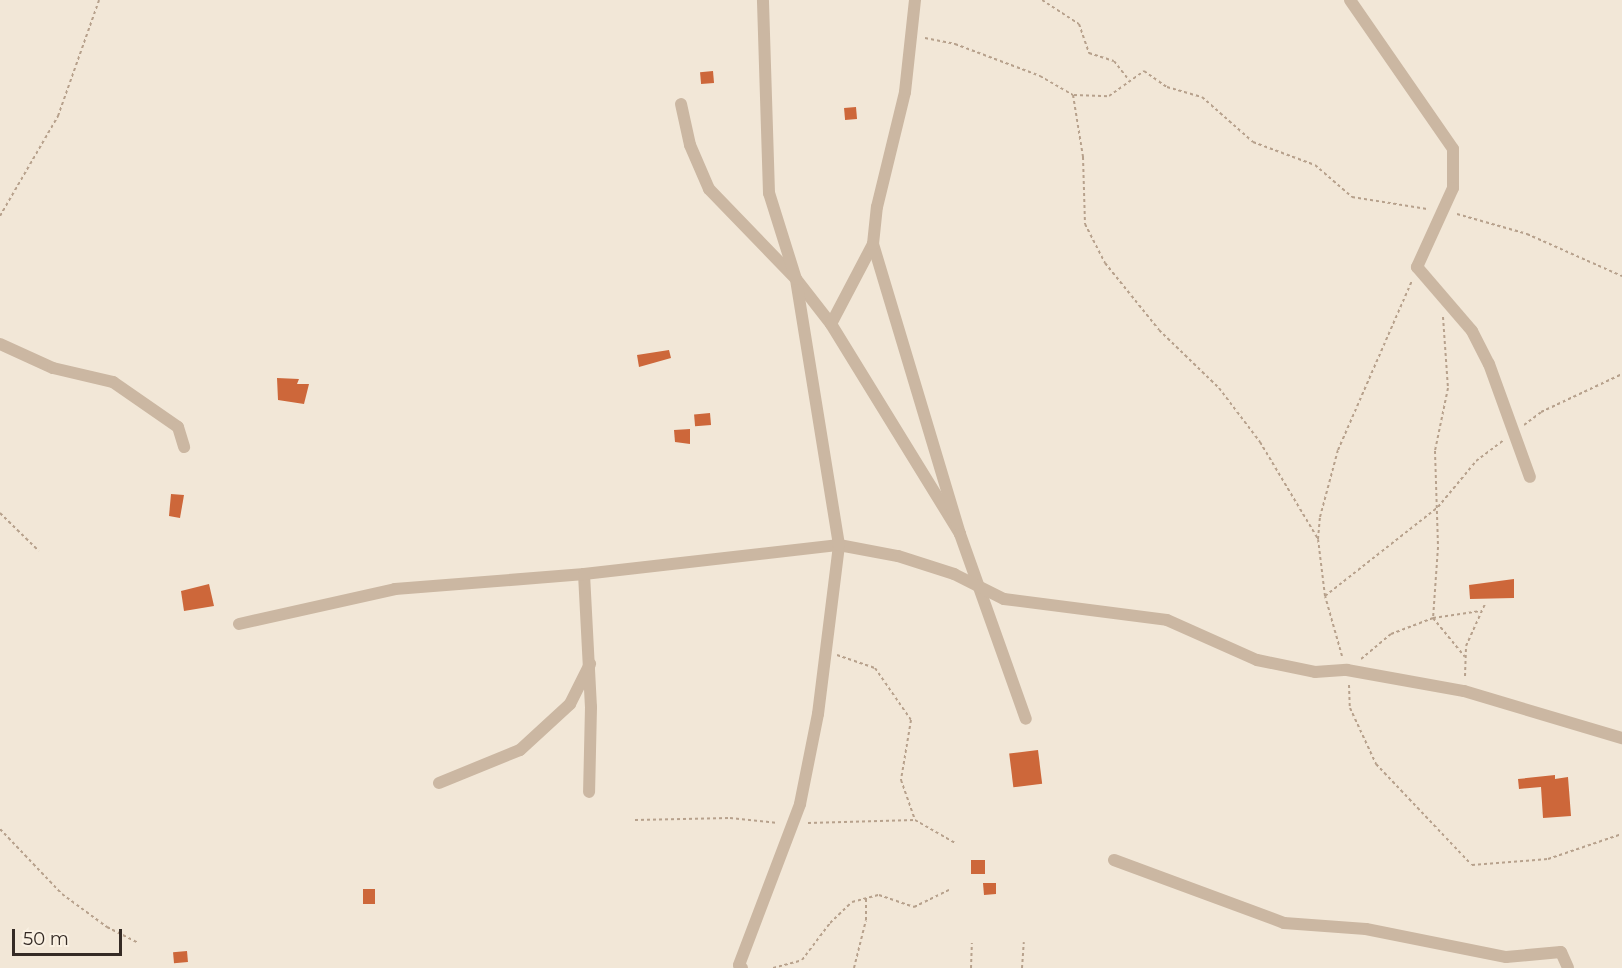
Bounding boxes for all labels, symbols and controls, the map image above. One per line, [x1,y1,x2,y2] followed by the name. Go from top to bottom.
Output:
[15,917,124,955] scale bar
[23,928,69,950] text: 50 m

